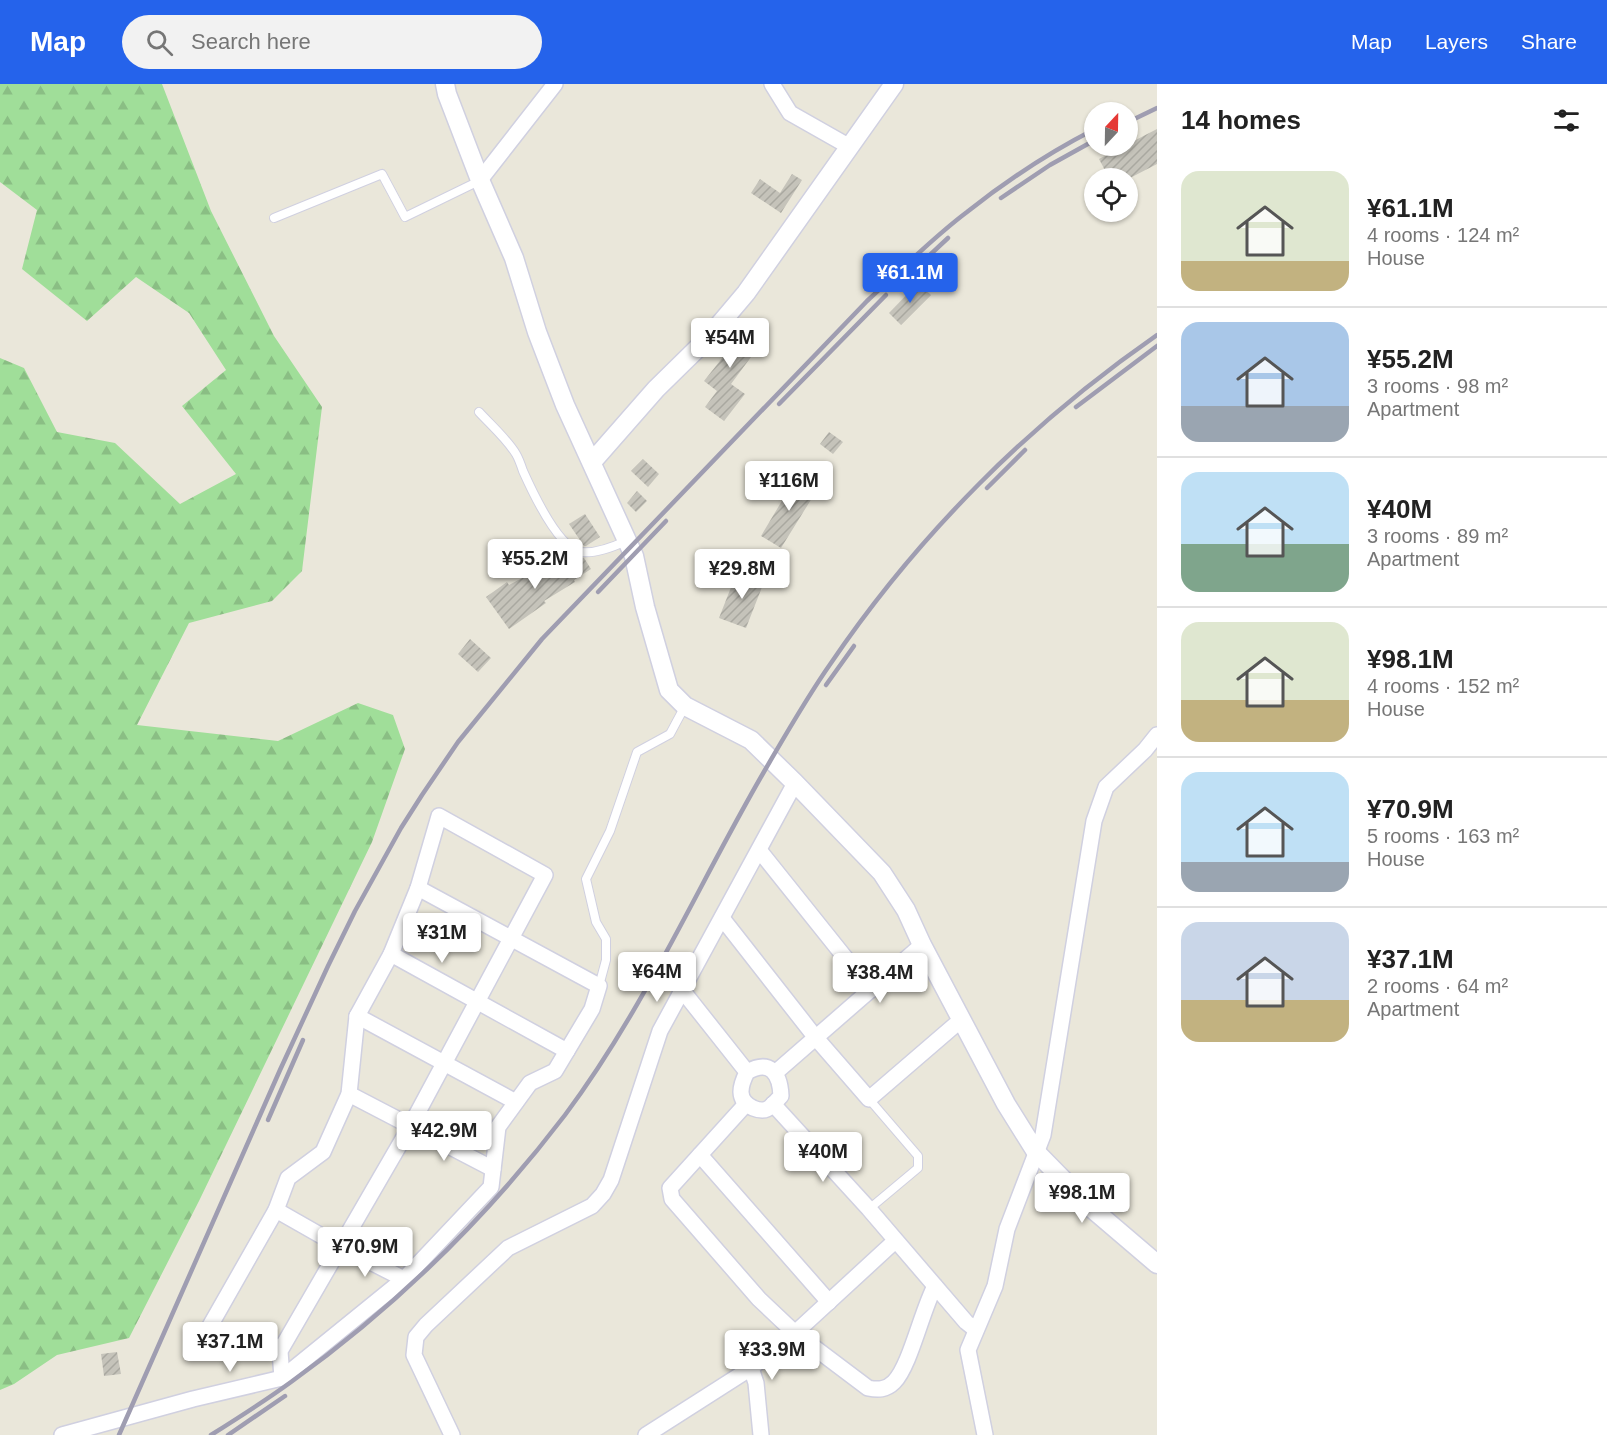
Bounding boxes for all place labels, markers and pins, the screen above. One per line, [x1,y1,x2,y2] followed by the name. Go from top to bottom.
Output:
[861,253,959,304] pin: ¥61.1M
[694,318,766,369] pin: ¥54M
[747,461,831,512] pin: ¥116M
[486,539,584,590] pin: ¥55.2M
[693,549,791,600] pin: ¥29.8M
[406,913,478,964] pin: ¥31M
[621,952,693,1003] pin: ¥64M
[831,953,929,1004] pin: ¥38.4M
[395,1111,493,1162] pin: ¥42.9M
[787,1132,859,1183] pin: ¥40M
[1033,1173,1131,1224] pin: ¥98.1M
[316,1227,414,1278] pin: ¥70.9M
[181,1322,279,1373] pin: ¥37.1M
[723,1330,821,1381] pin: ¥33.9M

